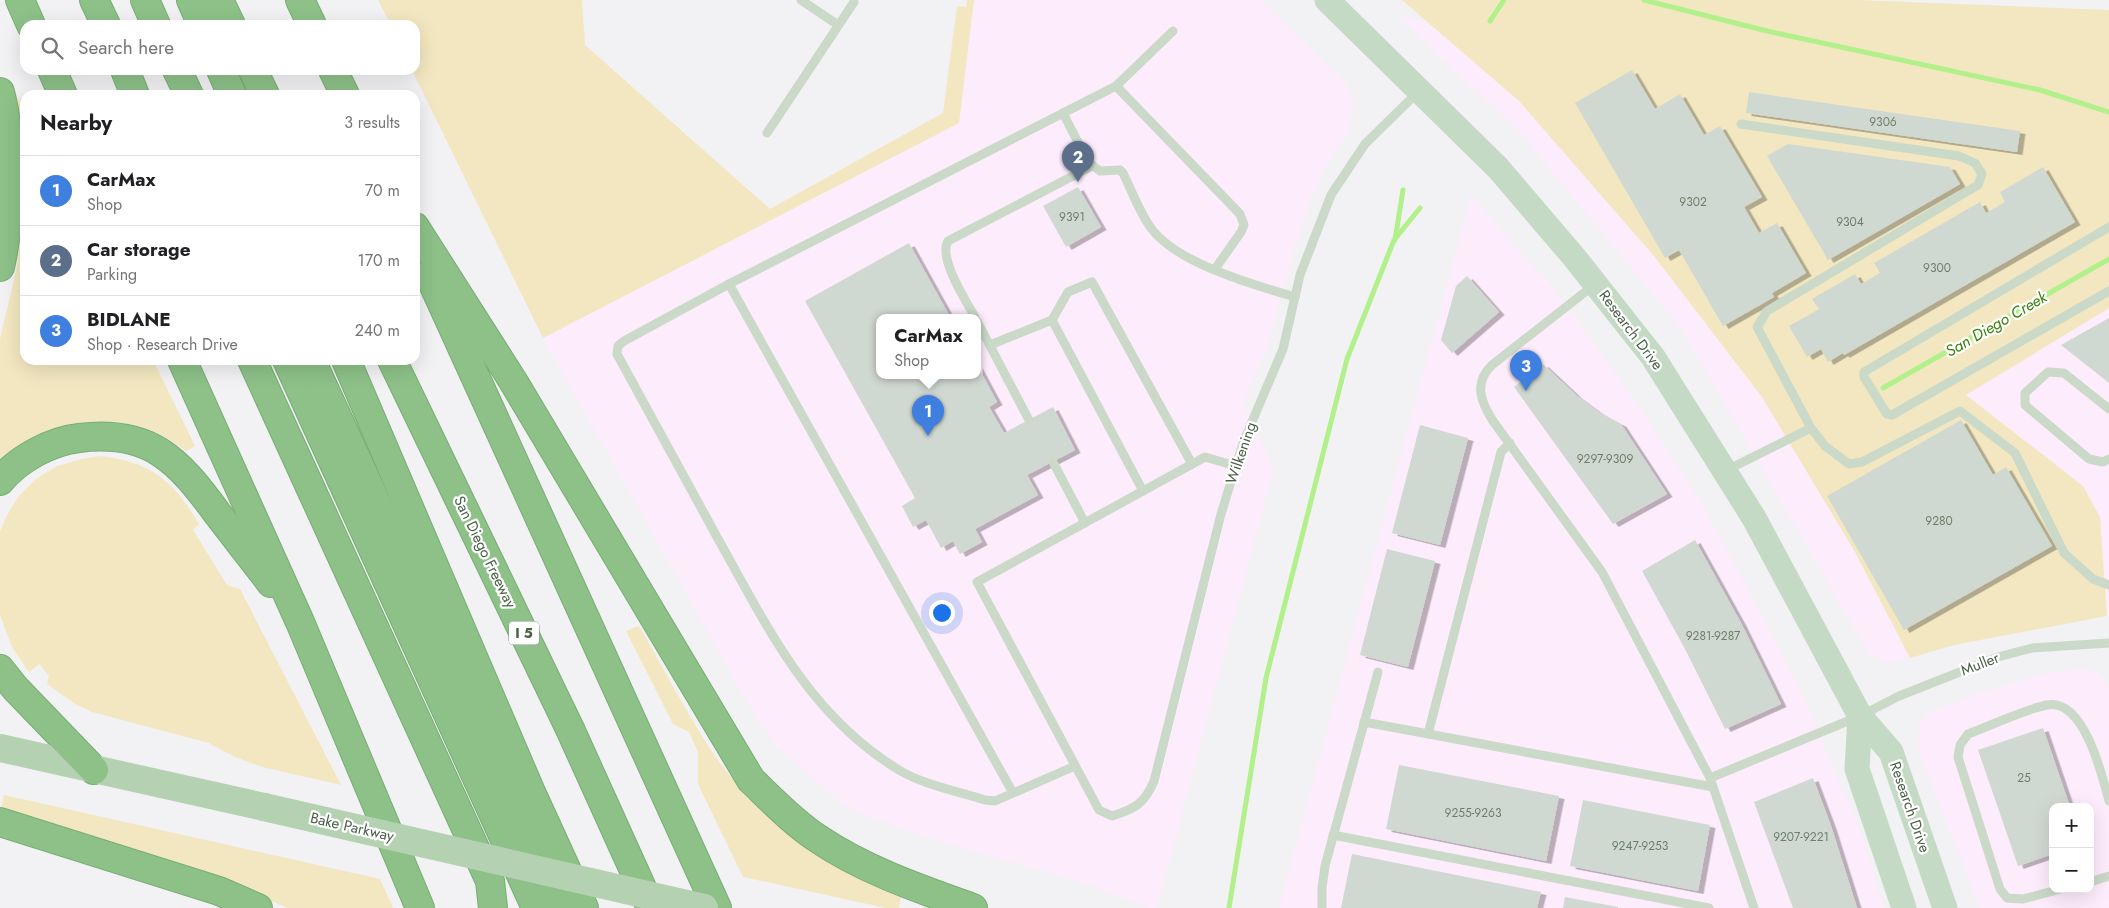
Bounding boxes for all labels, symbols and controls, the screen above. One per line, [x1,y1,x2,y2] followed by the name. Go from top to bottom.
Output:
[20,20,420,75] search box
[38,34,66,62] icon: search
[78,34,174,61] text: Search here
[40,108,112,138] text: Nearby
[344,111,400,134] text: 3 results
[1869,113,1897,131] house number: 9306
[1062,141,1094,182] pin: 2
[87,166,156,193] text: CarMax
[52,179,60,202] text: 1
[365,179,400,202] text: 70 m
[87,193,122,216] text: Shop
[1679,193,1707,211] house number: 9302
[1059,208,1085,226] house number: 9391
[1836,213,1864,231] house number: 9304
[87,236,191,263] text: Car storage
[51,249,61,272] text: 2
[358,249,400,272] text: 170 m
[1923,259,1951,277] house number: 9300
[87,263,137,286] text: Parking
[1594,285,1669,375] street label: Research Drive
[1941,285,2052,362] water label: San Diego Creek
[87,306,171,333] text: BIDLANE
[876,314,981,379] popup
[51,319,61,342] text: 3
[355,319,400,342] text: 240 m
[894,322,963,349] text: CarMax
[87,333,238,356] text: Shop · Research Drive
[894,349,929,372] text: Shop
[1510,350,1542,391] pin: 3
[912,395,944,436] pin: 1
[1220,419,1262,487] street label: Wilkening
[1577,450,1633,468] house number: 9297-9309
[448,492,522,612] street label: San Diego Freeway
[1925,512,1953,530] house number: 9280
[929,600,955,626] your location
[509,622,539,644] road number: I 5
[1686,627,1741,645] house number: 9281-9287
[1957,646,2003,681] street label: Muller
[1884,759,1936,856] street label: Research Drive
[2017,769,2031,787] house number: 25
[2049,803,2094,893] map controls
[2049,803,2094,848] button: +
[1444,804,1502,822] house number: 9255-9263
[308,807,396,847] street label: Bake Parkway
[1773,828,1829,846] house number: 9207-9221
[1612,837,1669,855] house number: 9247-9253
[2049,848,2094,893] button: −

